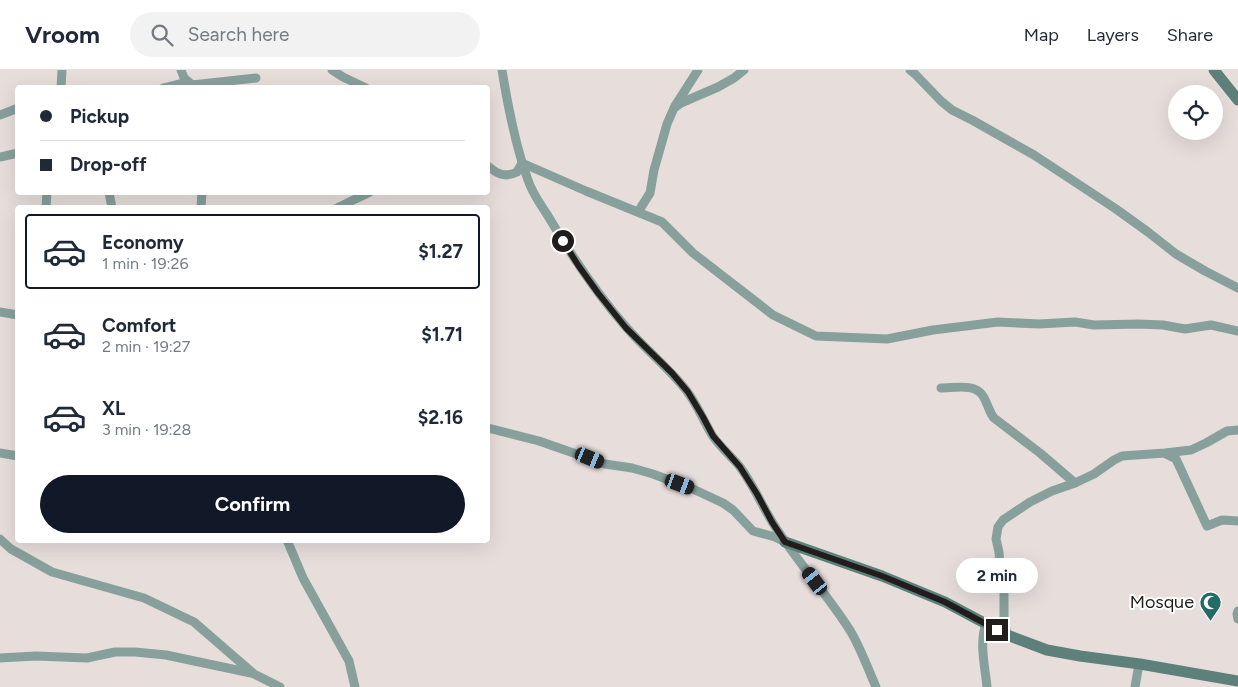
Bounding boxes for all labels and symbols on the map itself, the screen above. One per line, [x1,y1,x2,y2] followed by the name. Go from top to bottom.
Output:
[552,230,574,252] route start
[573,445,606,471] car
[663,472,696,496] car
[956,558,1038,592] callout: 2 min
[799,565,830,597] car
[1198,590,1222,621] mosque icon: Mosque
[1130,591,1194,613] place label: Mosque
[986,619,1008,641] route end

